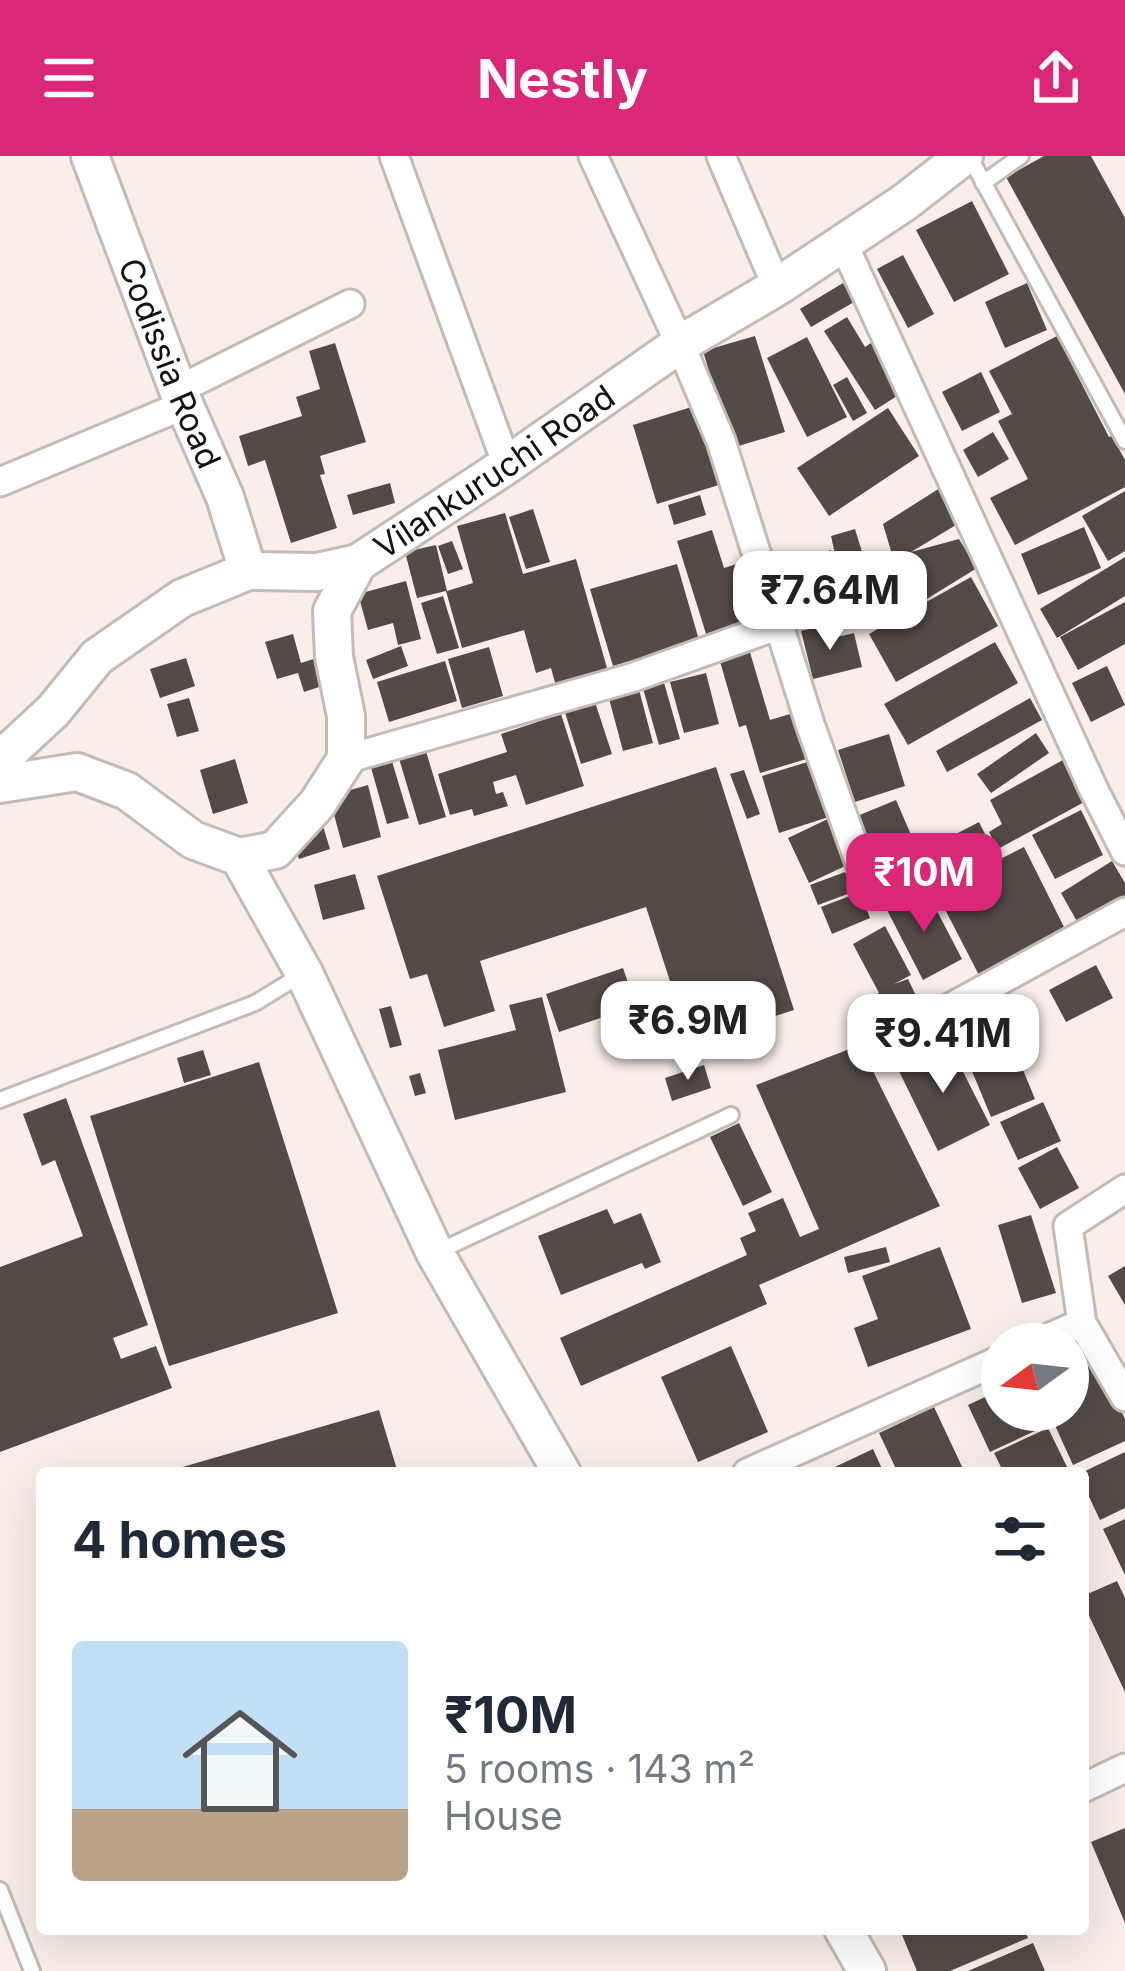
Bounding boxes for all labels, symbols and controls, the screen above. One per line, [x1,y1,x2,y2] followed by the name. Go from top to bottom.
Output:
[36,45,102,111] icon: menu
[1023,45,1089,111] icon: share
[477,46,648,111] text: Nestly
[110,253,230,474] street label: Codissia Road
[366,376,622,567] street label: Vilankuruchi Road
[732,551,928,653] pin: ₹7.64M
[760,566,900,613] text: ₹7.64M
[853,833,995,935] pin: ₹10M
[873,848,975,895] text: ₹10M
[604,981,772,1083] pin: ₹6.9M
[845,994,1041,1096] pin: ₹9.41M
[628,996,748,1043] text: ₹6.9M
[874,1009,1012,1056] text: ₹9.41M
[981,1323,1089,1431] north arrow
[981,1323,1089,1431] map controls
[987,1506,1053,1572] icon: filters
[72,1509,287,1570] text: 4 homes
[444,1684,577,1745] text: ₹10M
[168,1689,312,1833] icon: home
[444,1745,755,1792] text: 5 rooms · 143 m²
[444,1792,563,1839] text: House

